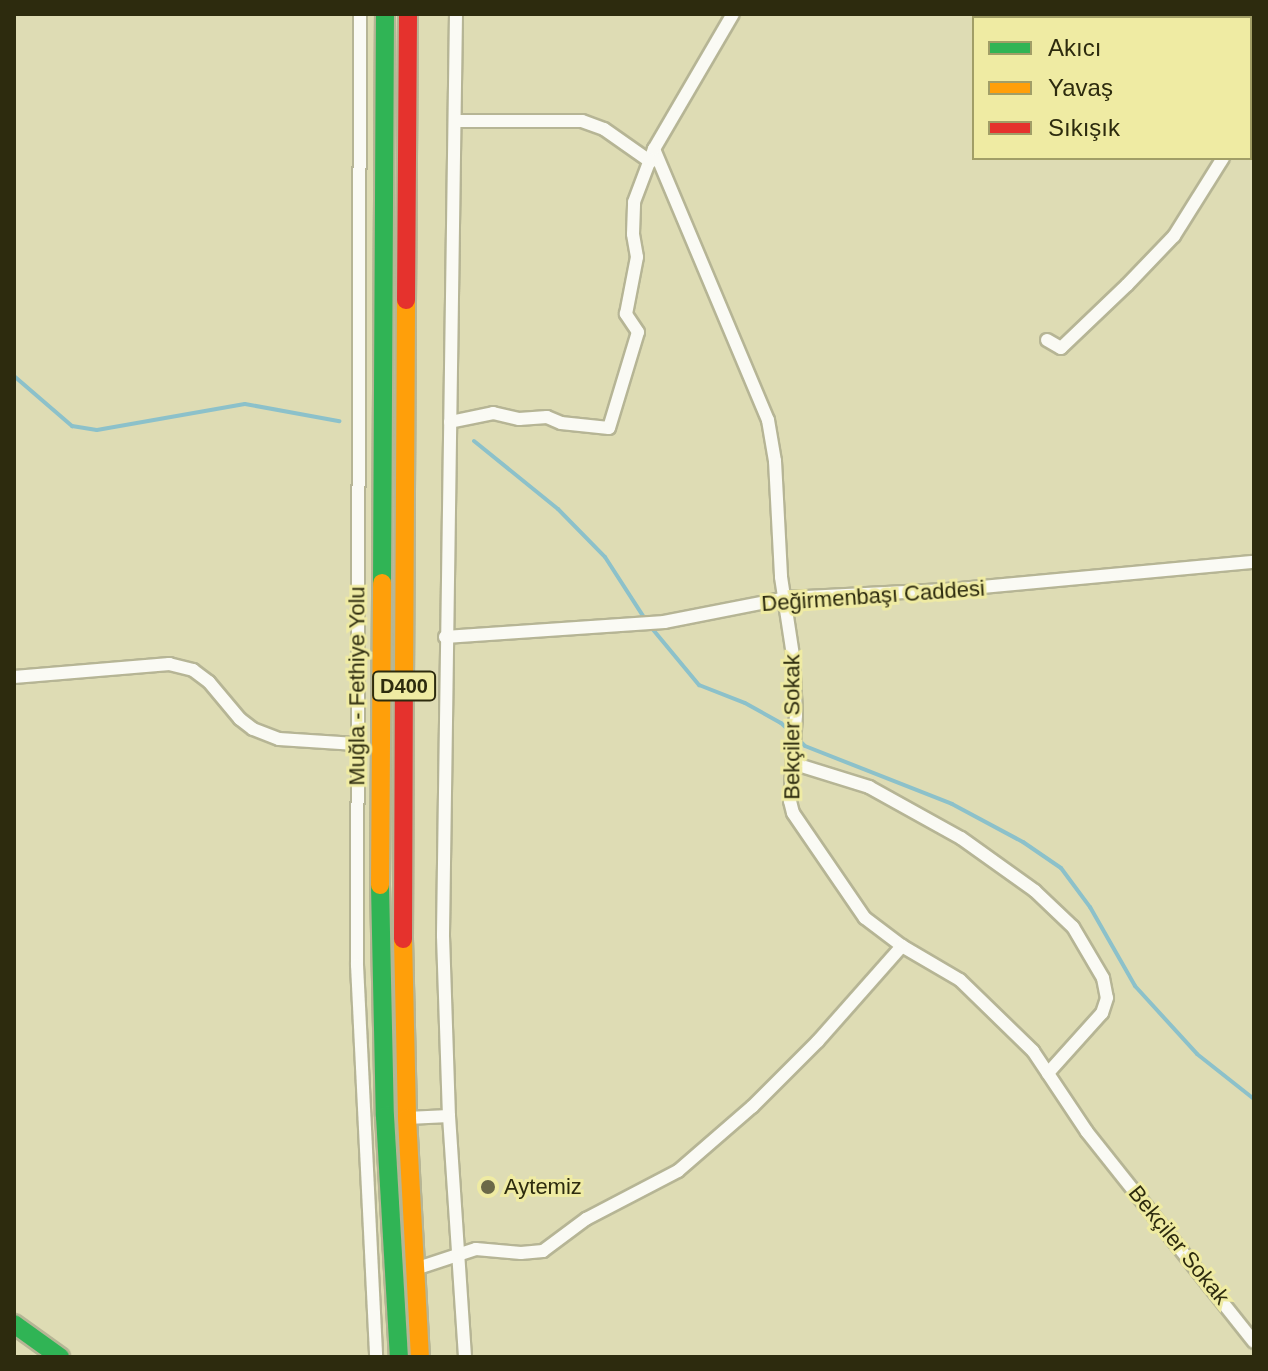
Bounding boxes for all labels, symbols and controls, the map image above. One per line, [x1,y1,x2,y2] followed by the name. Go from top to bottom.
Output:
[972,16,1252,160] legend
[1048,34,1101,61] text: Akıcı
[1048,74,1113,101] text: Yavaş
[1048,114,1120,141] text: Sıkışık
[760,575,986,617] street label: Değirmenbaşı Caddesi
[344,586,370,786] street label: Muğla - Fethiye Yolu
[779,654,805,800] street label: Bekçiler Sokak
[372,670,436,702] road number: D400
[504,1174,582,1200] place label: Aytemiz
[479,1178,497,1196] marker: Aytemiz
[1123,1180,1235,1310] street label: Bekçiler Sokak

